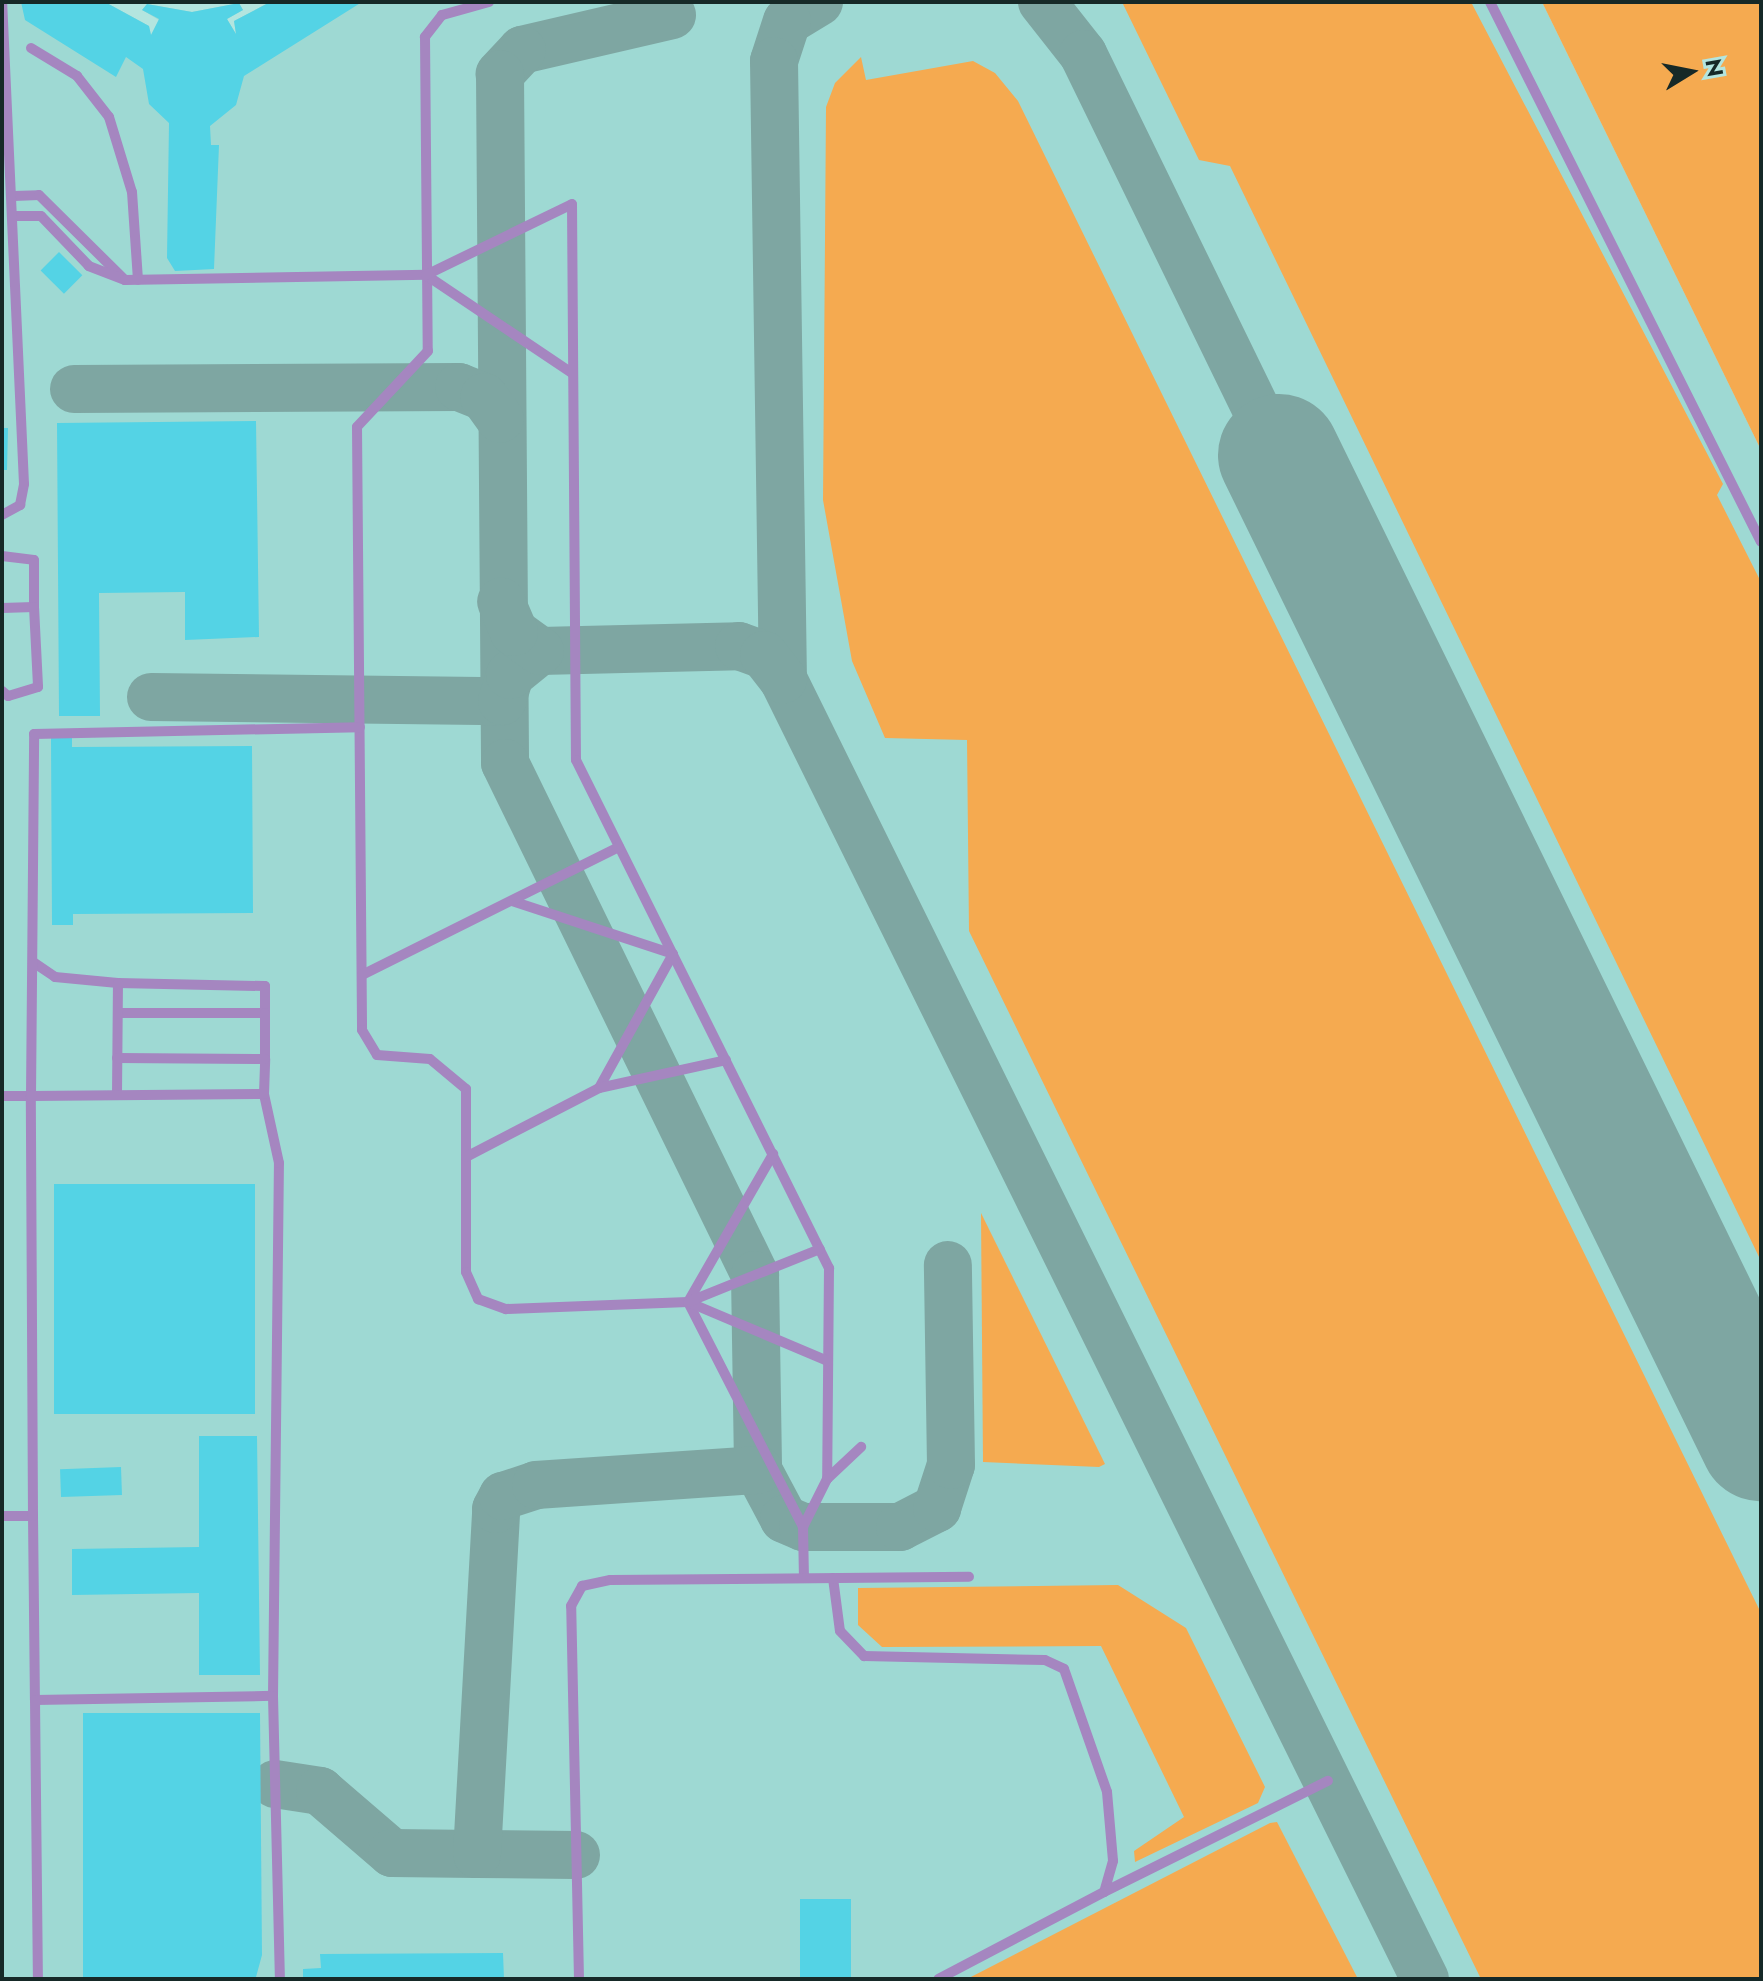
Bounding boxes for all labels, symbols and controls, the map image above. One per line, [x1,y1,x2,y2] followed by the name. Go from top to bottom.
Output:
[1651,32,1731,112] north arrow
[1697,56,1732,79] text: N

